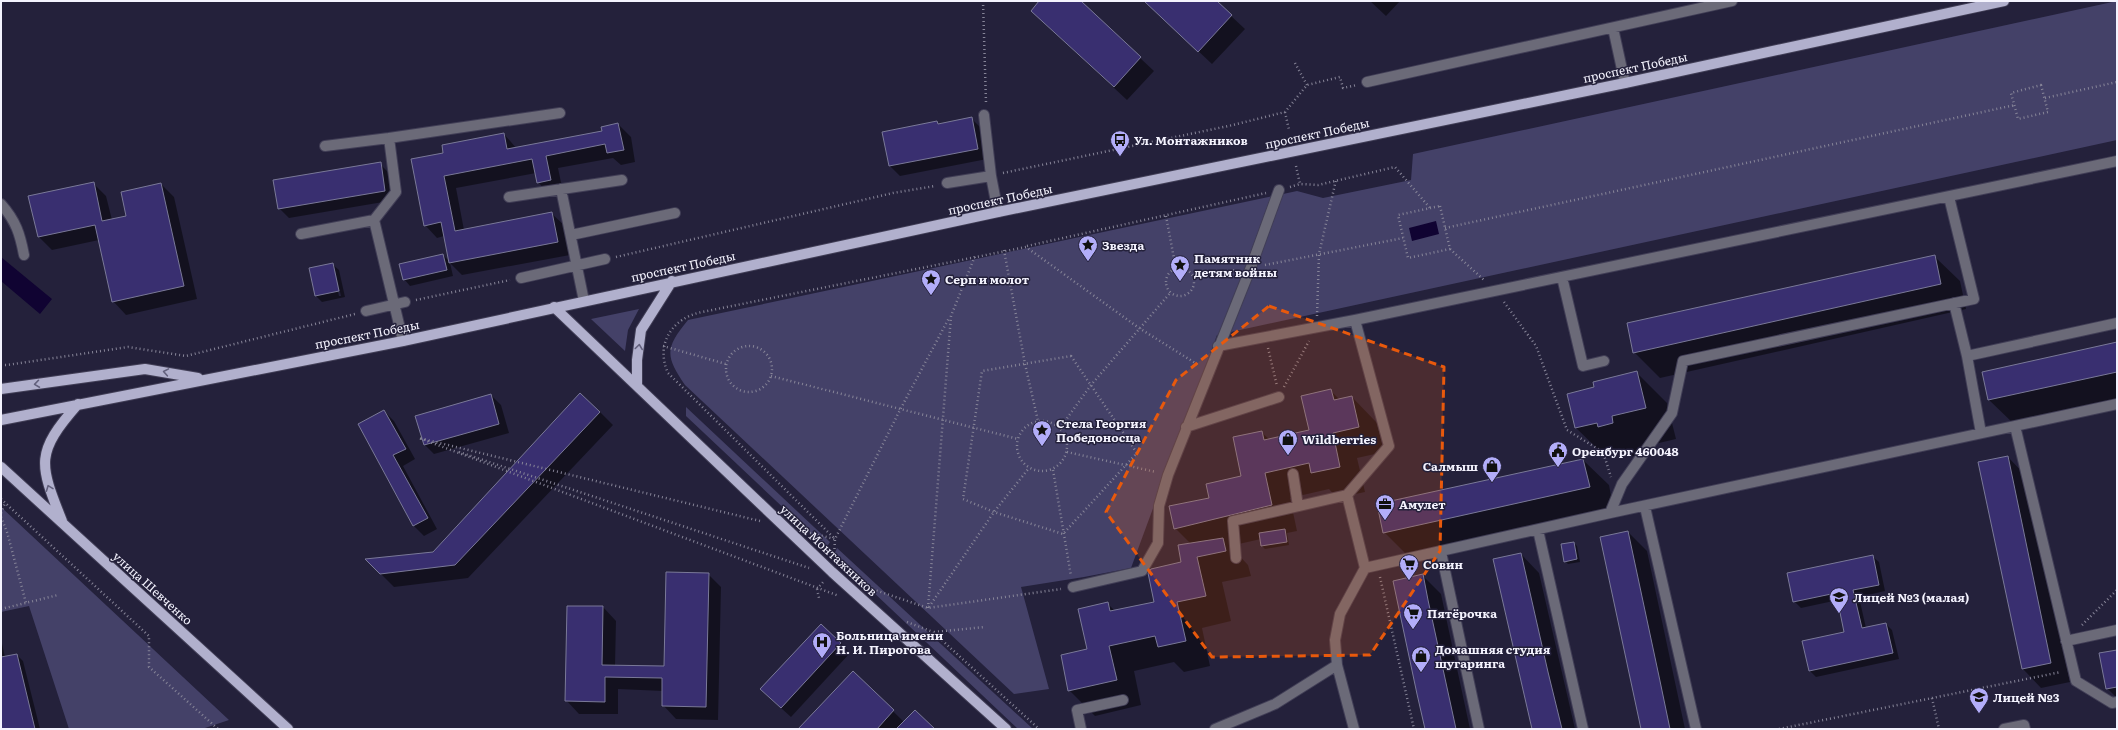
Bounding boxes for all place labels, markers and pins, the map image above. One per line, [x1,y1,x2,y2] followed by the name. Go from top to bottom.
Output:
[1109,129,1131,157] bus stop icon: Ул. Монтажников
[1134,131,1248,149] place label: Ул. Монтажников
[1077,234,1099,262] place icon: Звезда
[1102,236,1144,254] place label: Звезда
[1194,249,1277,281] place label: Памятник детям войны
[1169,254,1191,282] place icon: Памятник детям войны
[920,268,942,296] place icon: Серп и молот
[945,270,1030,288] place label: Серп и молот
[1056,414,1147,446] place label: Стела Георгия Победоносца
[1031,419,1053,447] place icon: Стела Георгия Победоносца
[1277,428,1299,456] shop icon: Wildberries
[1302,430,1376,448] place label: Wildberries
[1547,440,1569,468] public building icon: Оренбург 460048
[1572,442,1679,460] place label: Оренбург 460048
[1481,455,1503,483] shop icon: Салмыш
[1423,457,1478,475] place label: Салмыш
[1374,493,1396,521] office icon: Амулет
[1399,495,1446,513] place label: Амулет
[1398,553,1420,581] supermarket icon: Совин
[1423,555,1463,573] place label: Совин
[1828,586,1850,614] school or university icon: Лицей №3 (малая)
[1853,588,1969,606] place label: Лицей №3 (малая)
[1402,602,1424,630] supermarket icon: Пятёрочка
[1427,604,1497,622] place label: Пятёрочка
[836,626,944,658] place label: Больница имени Н. И. Пирогова
[811,631,833,659] hospital icon: Больница имени Н. И. Пирогова
[1435,640,1551,672] place label: Домашняя студия шугаринга
[1410,645,1432,673] shop icon: Домашняя студия шугаринга
[1968,686,1990,714] school or university icon: Лицей №3
[1993,688,2060,706] place label: Лицей №3

